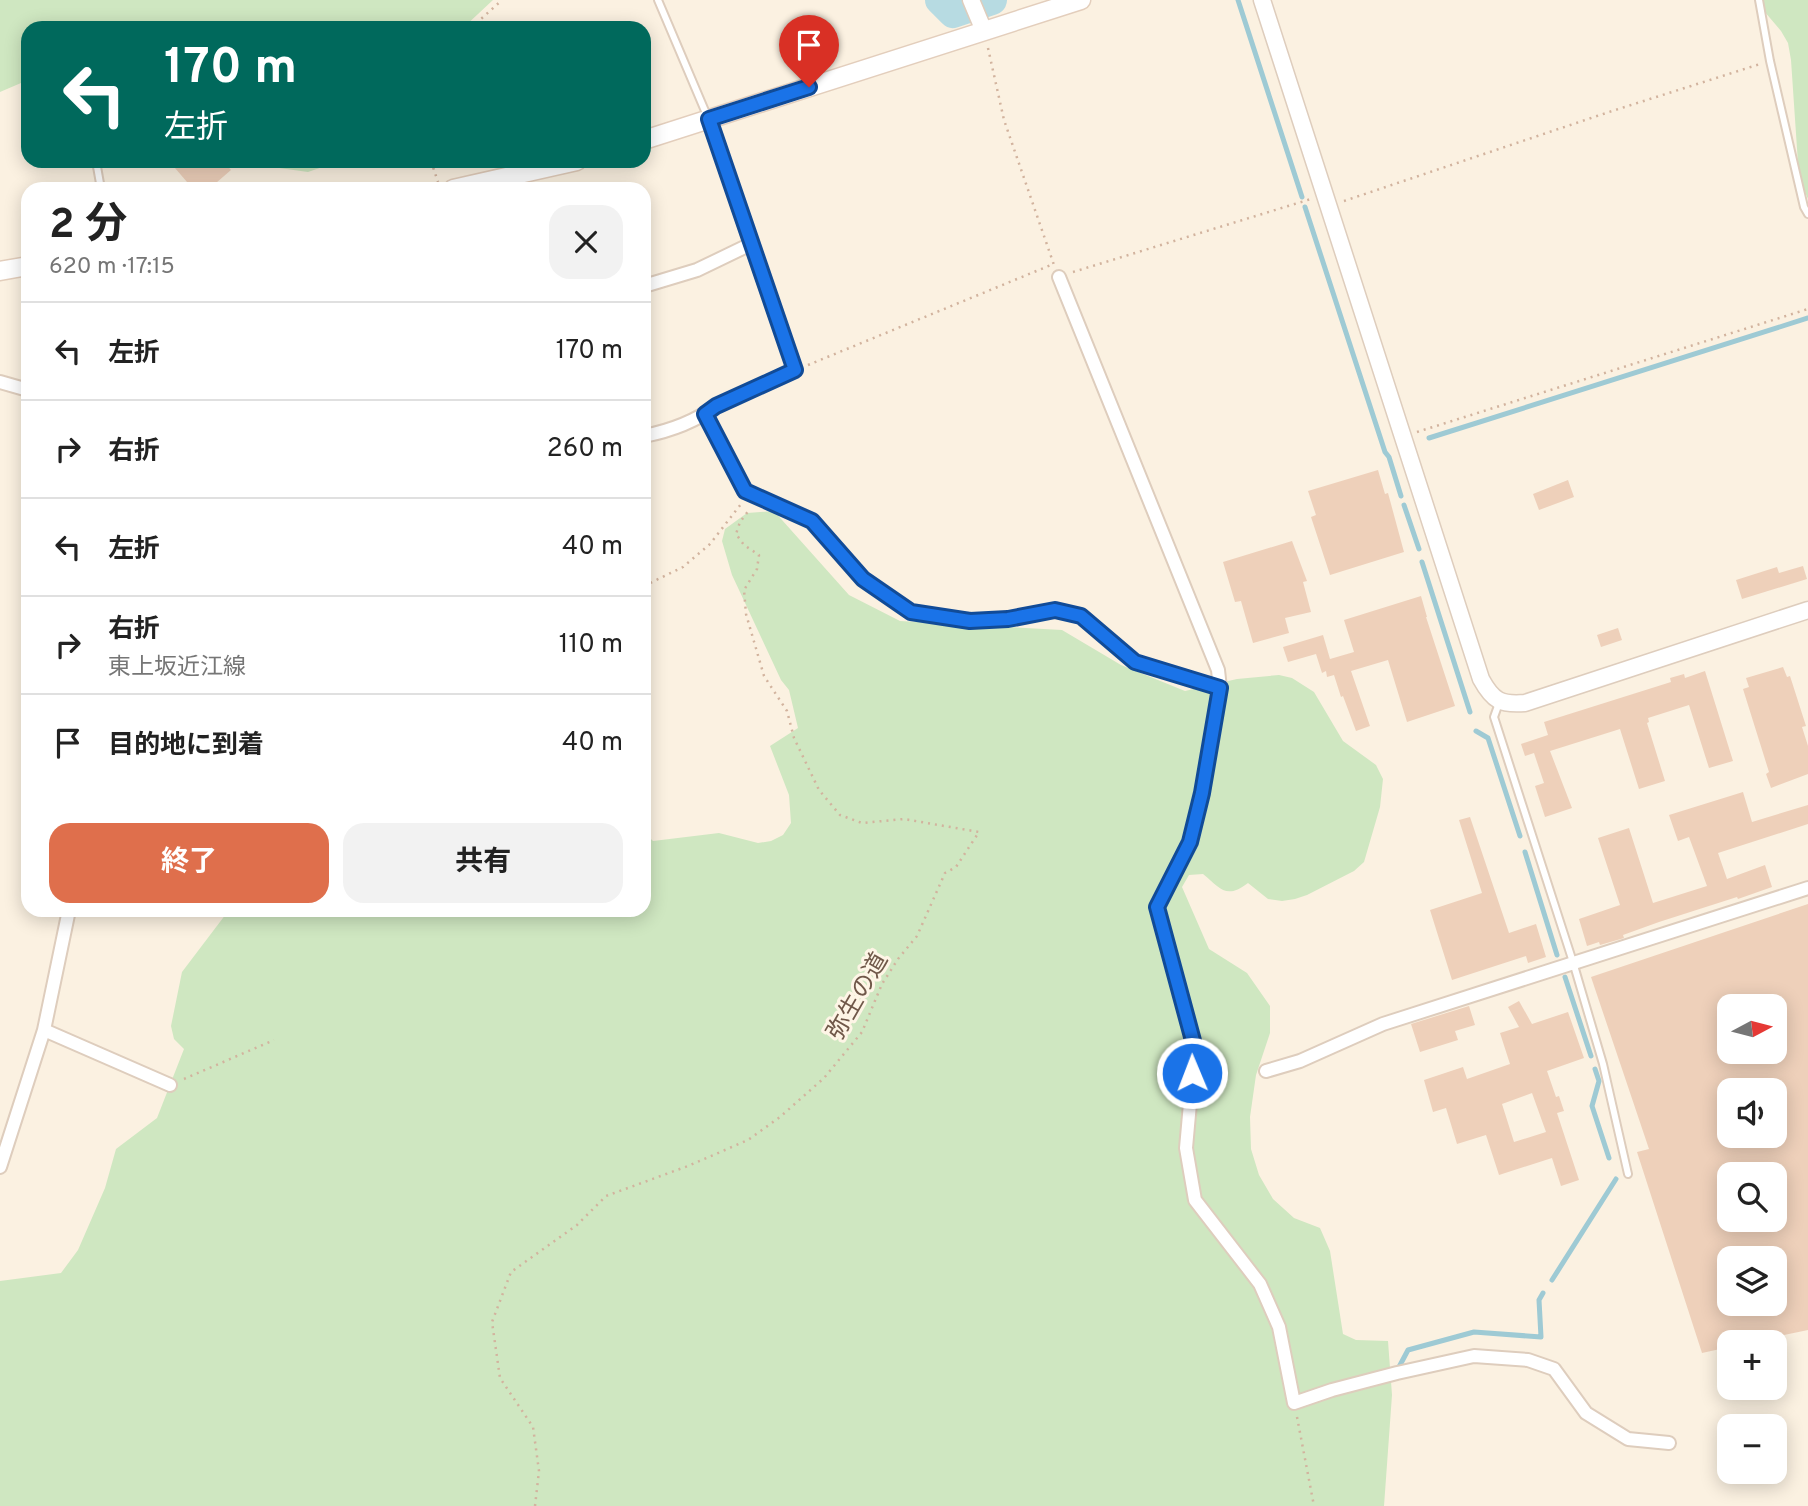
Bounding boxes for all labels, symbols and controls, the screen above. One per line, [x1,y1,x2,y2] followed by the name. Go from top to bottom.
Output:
[779,15,839,87] pin
[790,26,828,64] icon: arrive
[164,39,297,101] text: 170 m
[49,49,140,140] icon: left
[164,109,228,149] text: 左折
[49,200,127,253] text: 2 分
[549,205,623,279] button: close
[49,253,175,282] text: 620 m · 17:15
[49,332,87,370] icon: left
[556,335,623,368] text: 170 m
[108,338,160,371] text: 左折
[49,430,87,468] icon: right
[547,433,623,466] text: 260 m
[108,436,160,469] text: 右折
[49,528,87,566] icon: left
[562,531,623,564] text: 40 m
[108,534,160,567] text: 左折
[108,614,160,647] text: 右折
[49,626,87,664] icon: right
[559,629,623,662] text: 110 m
[108,654,246,683] text: 東上坂近江線
[49,724,87,762] icon: arrive
[562,727,623,760] text: 40 m
[108,730,264,763] text: 目的地に到着
[49,823,329,903] button: 終了
[343,823,623,903] button: 共有
[822,948,896,1046] street label: 弥生の道
[1717,994,1787,1064] north arrow
[1717,994,1787,1484] map controls
[1155,1036,1229,1110] position arrow
[1717,1078,1787,1148] button: sound
[1717,1162,1787,1232] button: search
[1717,1246,1787,1316] button: layers
[1717,1330,1787,1400] button: +
[1717,1414,1787,1484] button: −

